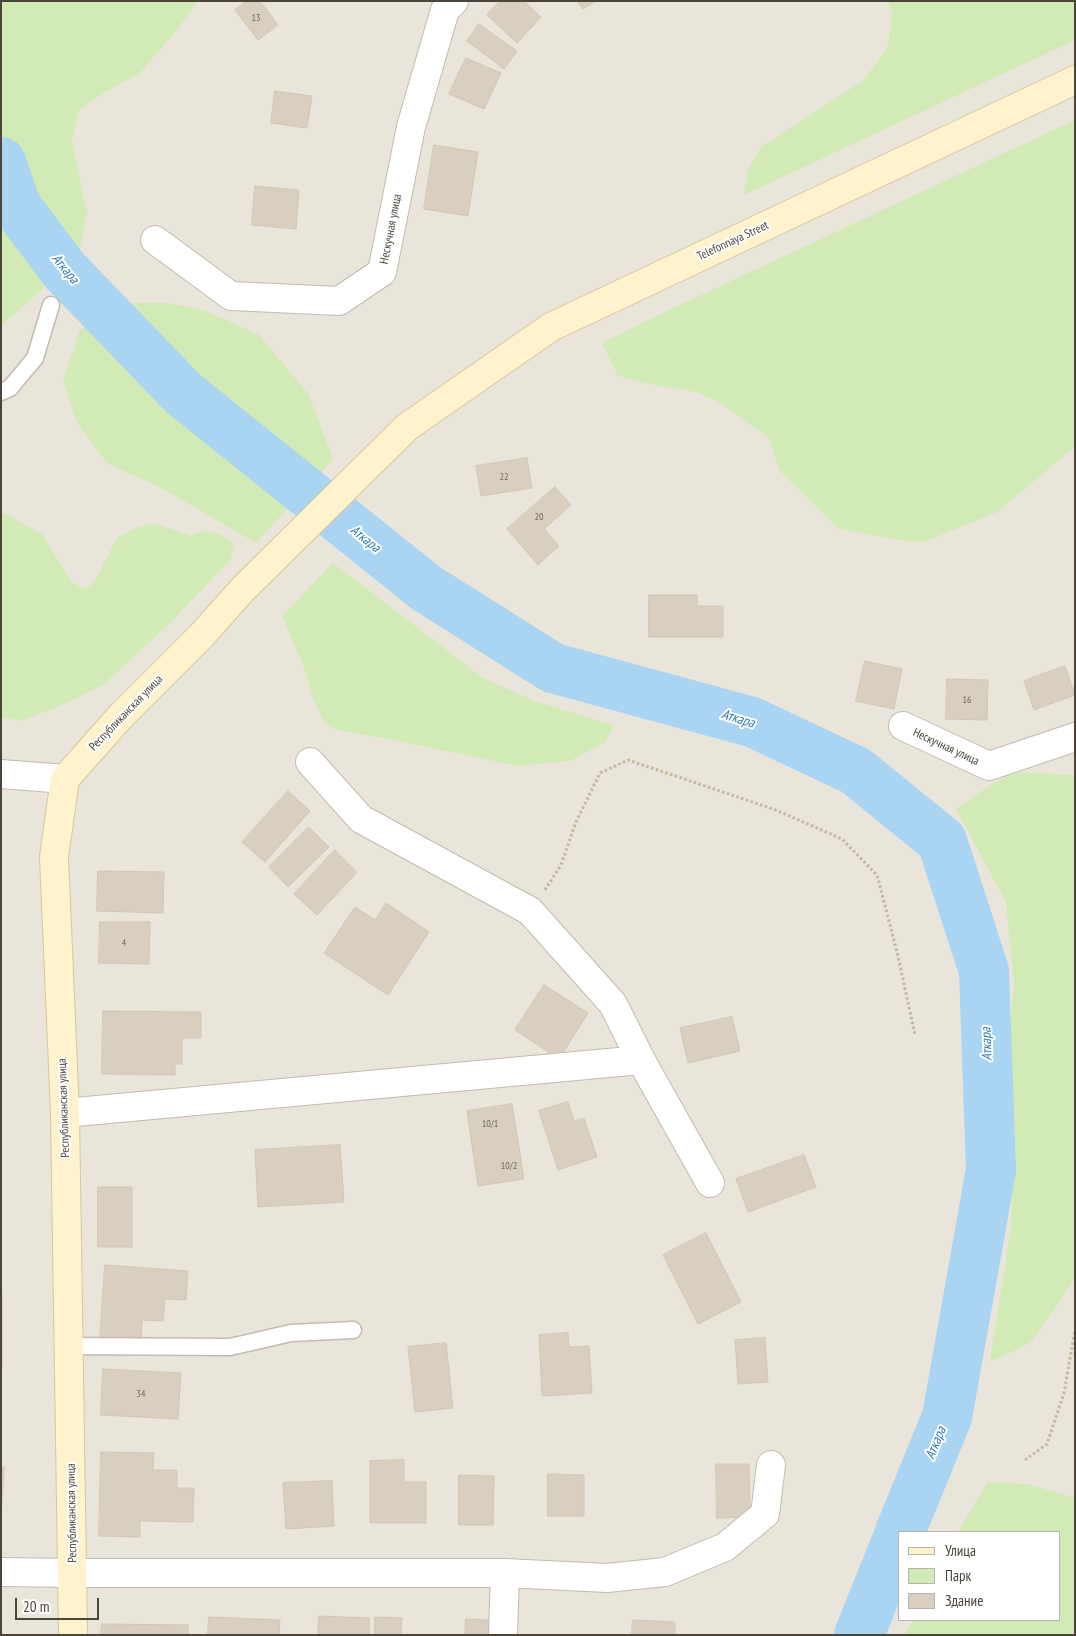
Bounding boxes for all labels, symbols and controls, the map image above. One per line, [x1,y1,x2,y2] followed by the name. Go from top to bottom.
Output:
[252,12,260,24] house number: 13
[377,193,405,265] street label: Нескучная улица
[695,218,771,264] street label: Telefonnaya Street
[48,251,82,287] water label: Аткара
[500,471,508,483] house number: 22
[535,511,543,523] house number: 20
[347,522,383,556] water label: Аткара
[86,672,166,754] street label: Республиканская улица
[963,694,971,706] house number: 16
[720,706,756,732] water label: Аткара
[911,725,981,769] street label: Нескучная улица
[122,937,126,949] house number: 4
[978,1027,996,1061] water label: Аткара
[55,1058,73,1158] street label: Республиканская улица
[482,1118,498,1130] house number: 10/1
[501,1160,517,1172] house number: 10/2
[137,1388,145,1400] house number: 34
[922,1424,950,1462] water label: Аткара
[64,1463,80,1563] street label: Республиканская улица
[898,1531,1061,1621] legend
[945,1541,976,1560] text: Улица
[945,1566,971,1585] text: Парк
[18,1588,101,1620] scale bar
[945,1591,983,1610] text: Здание
[23,1597,49,1616] text: 20 m

